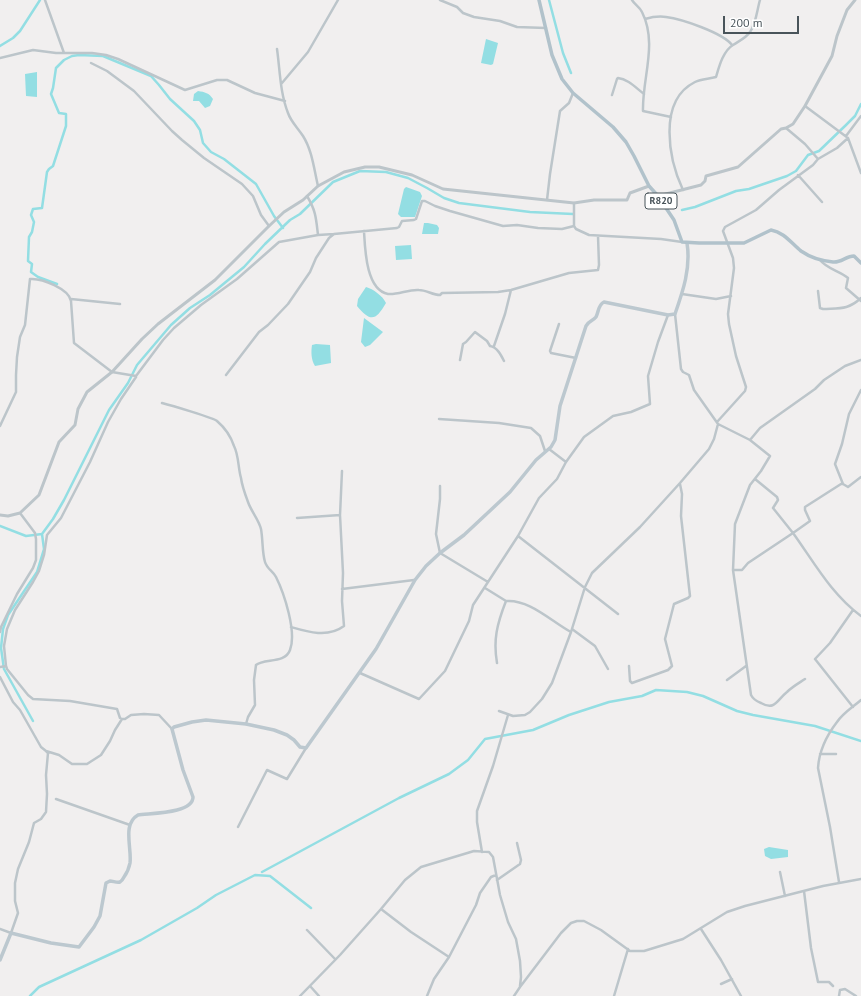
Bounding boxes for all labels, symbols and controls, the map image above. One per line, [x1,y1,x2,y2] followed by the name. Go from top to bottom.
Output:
[725,8,801,34] scale bar
[730,15,763,30] text: 200 m
[645,193,677,209] road number: R820

